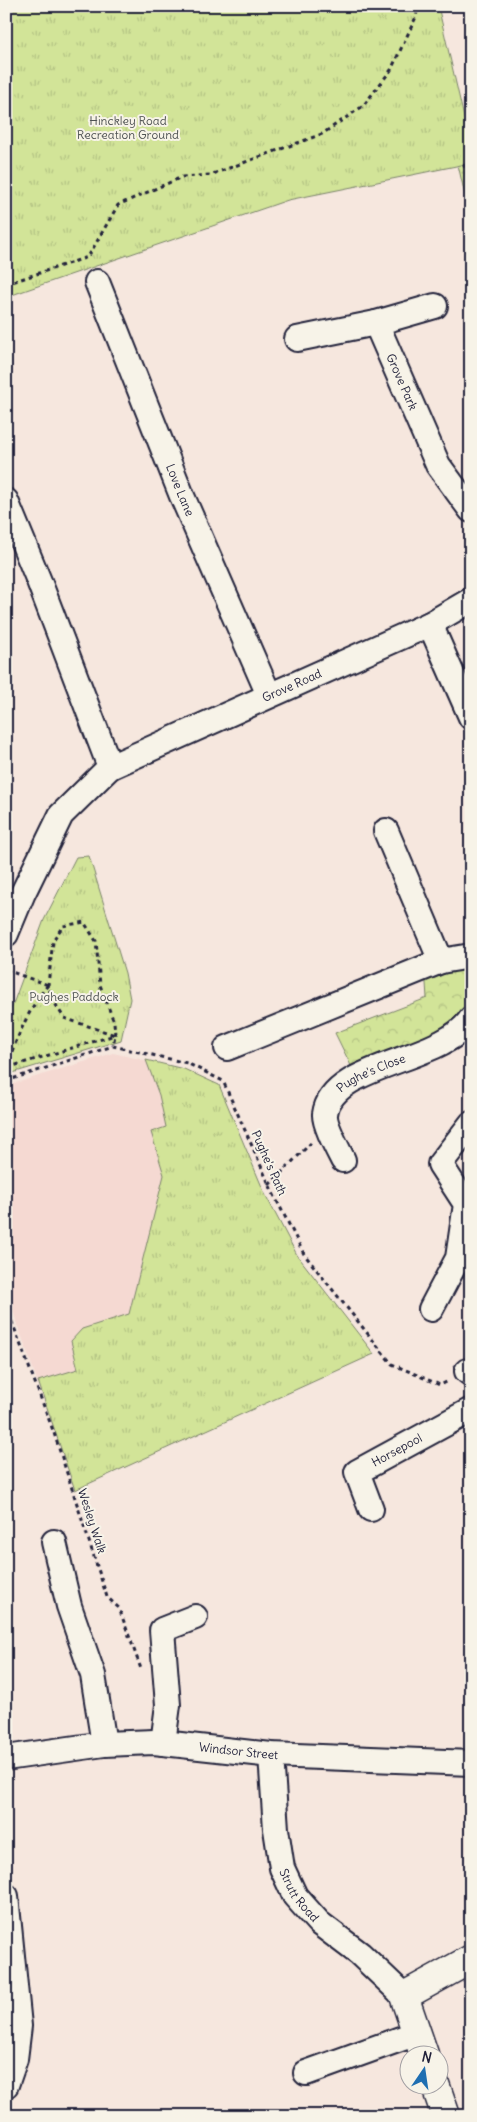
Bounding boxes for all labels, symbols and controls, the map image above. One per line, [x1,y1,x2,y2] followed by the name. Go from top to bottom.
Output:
[77,113,179,142] park label: Hinckley Road Recreation Ground
[383,351,421,412] street label: Grove Park
[163,462,198,518] street label: Love Lane
[260,665,324,705] street label: Grove Road
[29,989,119,1004] park label: Pughes Paddock
[333,1050,407,1095] street label: Pughe's Close
[248,1128,290,1198] street label: Pughe's Path
[369,1430,425,1470] street label: Horsepool
[75,1486,110,1555] street label: Wesley Walk
[198,1739,278,1762] street label: Windsor Street
[276,1866,322,1925] street label: Strutt Road
[400,2044,450,2094] north arrow
[420,2047,434,2067] text: N

